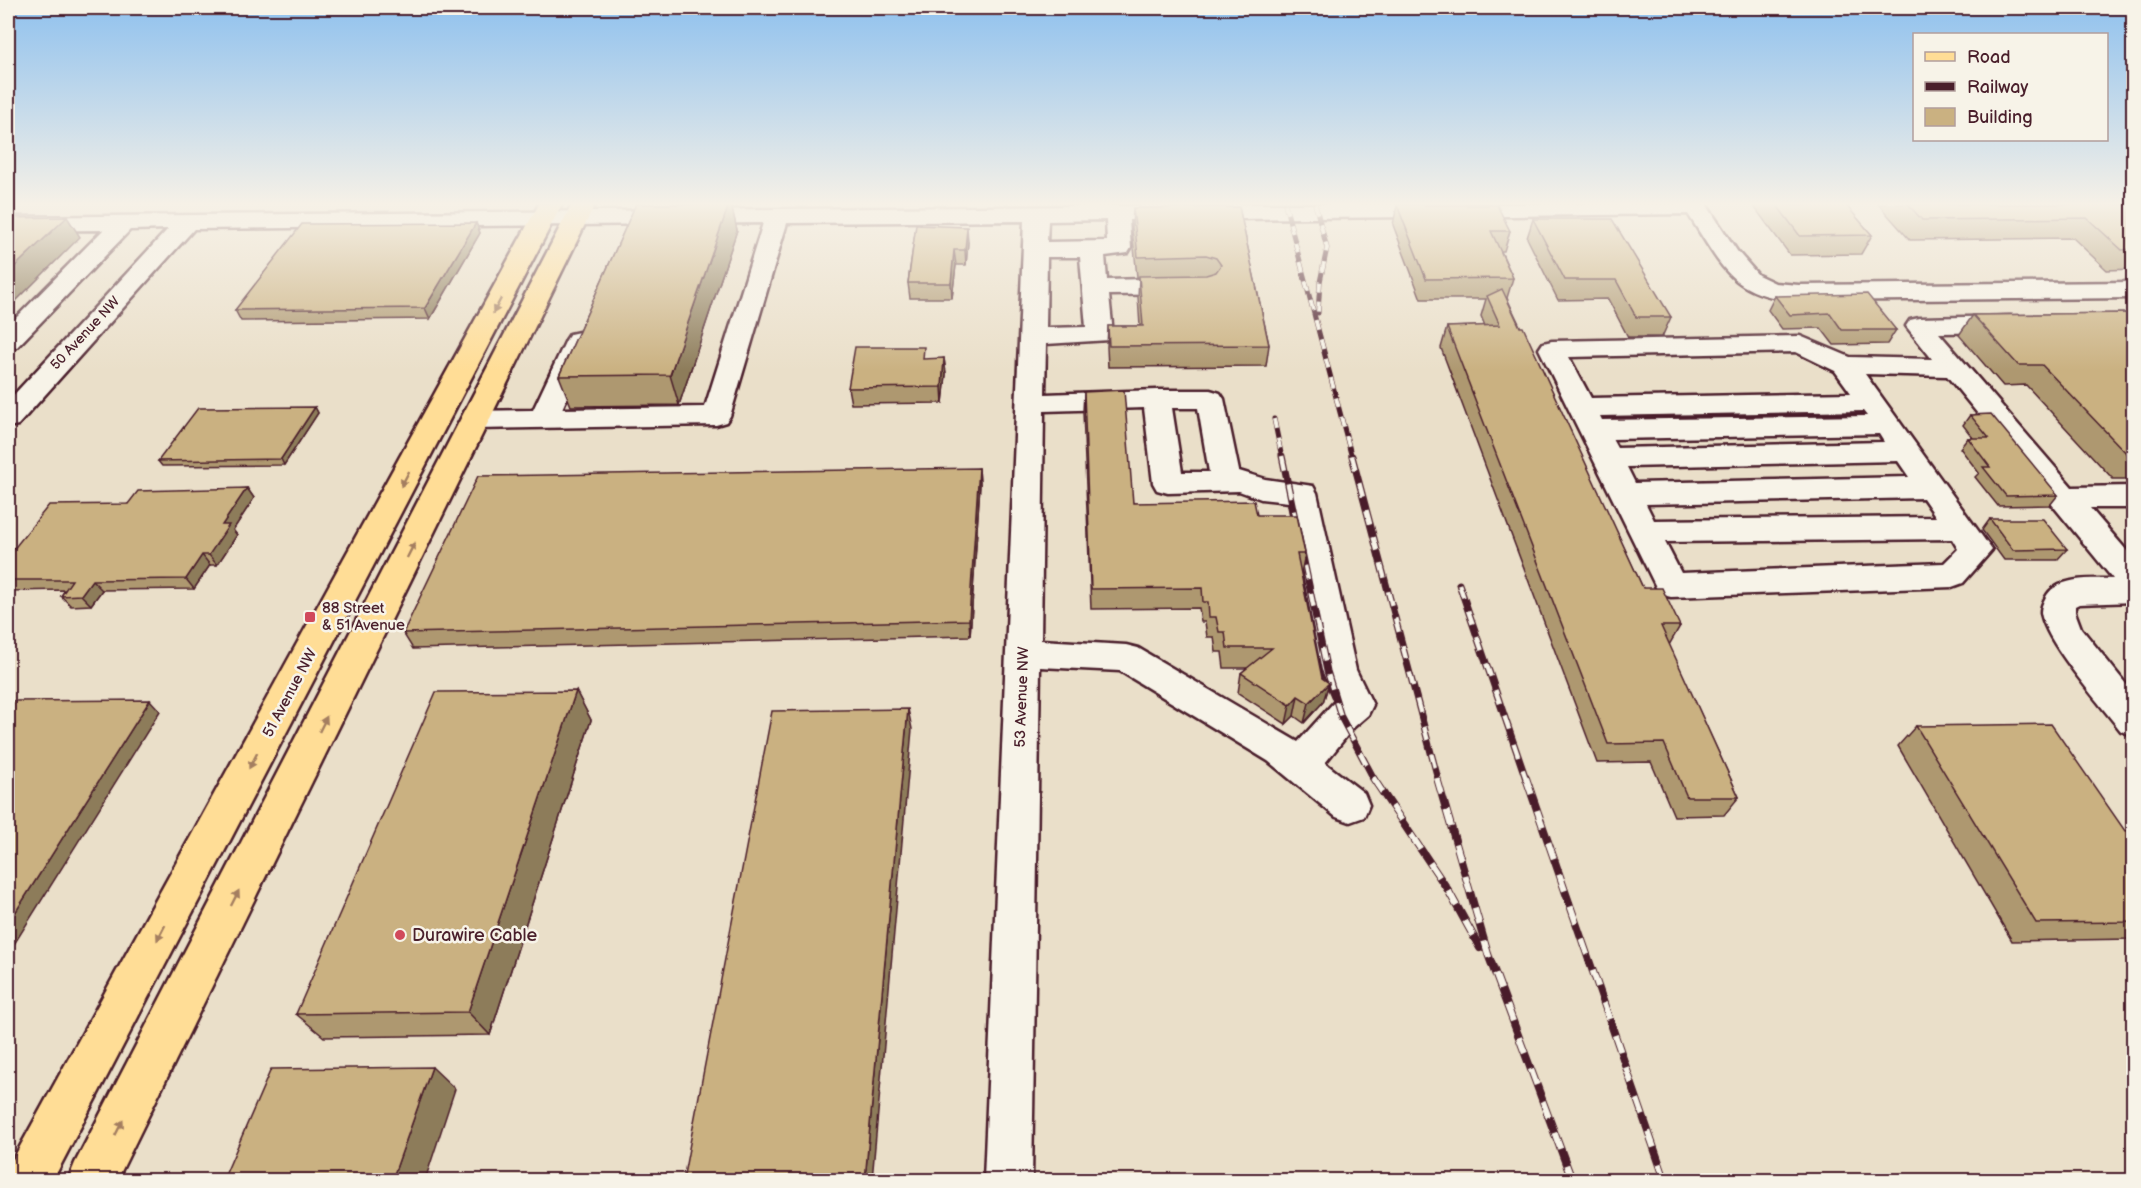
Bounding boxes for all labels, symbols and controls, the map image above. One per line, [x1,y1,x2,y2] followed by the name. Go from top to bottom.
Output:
[1913,33,2108,141] legend
[1967,47,2011,68] text: Road
[1967,77,2029,98] text: Railway
[1967,107,2033,128] text: Building
[47,293,124,373] street label: 50 Avenue NW
[492,298,502,315] one-way arrow
[400,470,410,487] one-way arrow
[406,541,415,558] one-way arrow
[322,599,405,635] place label: 88 Street & 51 Avenue
[303,610,317,624] marker: 88 Street & 51 Avenue
[259,645,322,741] street label: 51 Avenue NW
[1011,646,1033,748] street label: 53 Avenue NW
[318,715,327,732] one-way arrow
[248,753,258,770] one-way arrow
[230,889,240,906] one-way arrow
[156,925,166,942] one-way arrow
[412,925,537,946] place label: Durawire Cable
[393,928,407,942] marker: Durawire Cable
[114,1120,123,1137] one-way arrow

